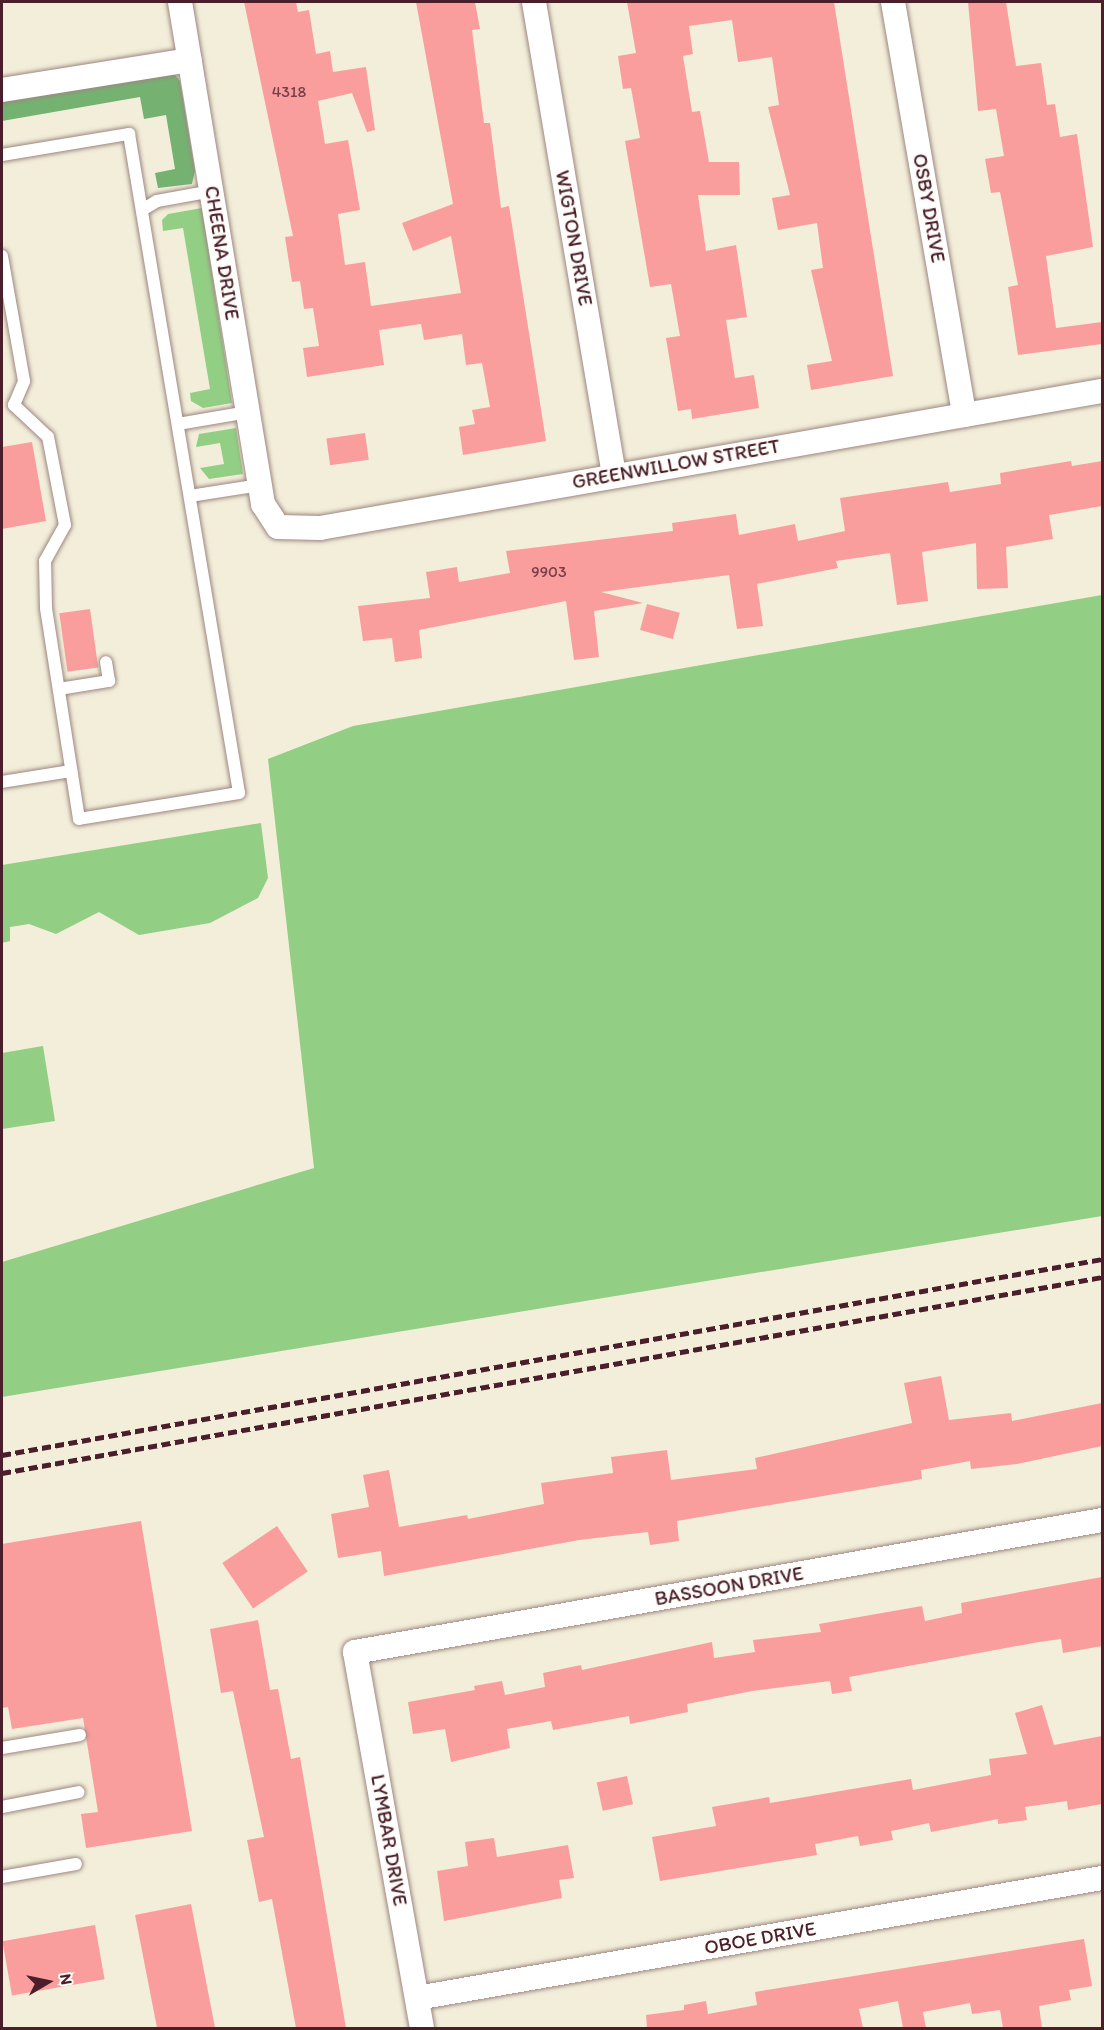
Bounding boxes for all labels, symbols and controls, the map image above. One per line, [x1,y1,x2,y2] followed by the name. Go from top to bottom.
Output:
[272,82,306,102] house number: 4318
[908,152,950,264] street label: OSBY DRIVE
[550,168,598,308] street label: WIGTON DRIVE
[200,184,244,322] street label: CHEENA DRIVE
[570,434,782,494] street label: GREENWILLOW STREET
[531,562,567,582] house number: 9903
[653,1561,805,1611] street label: BASSOON DRIVE
[365,1771,413,1909] street label: LYMBAR DRIVE
[702,1916,818,1960] street label: OBOE DRIVE
[18,1952,78,2012] north arrow
[56,1972,77,1986] text: N

